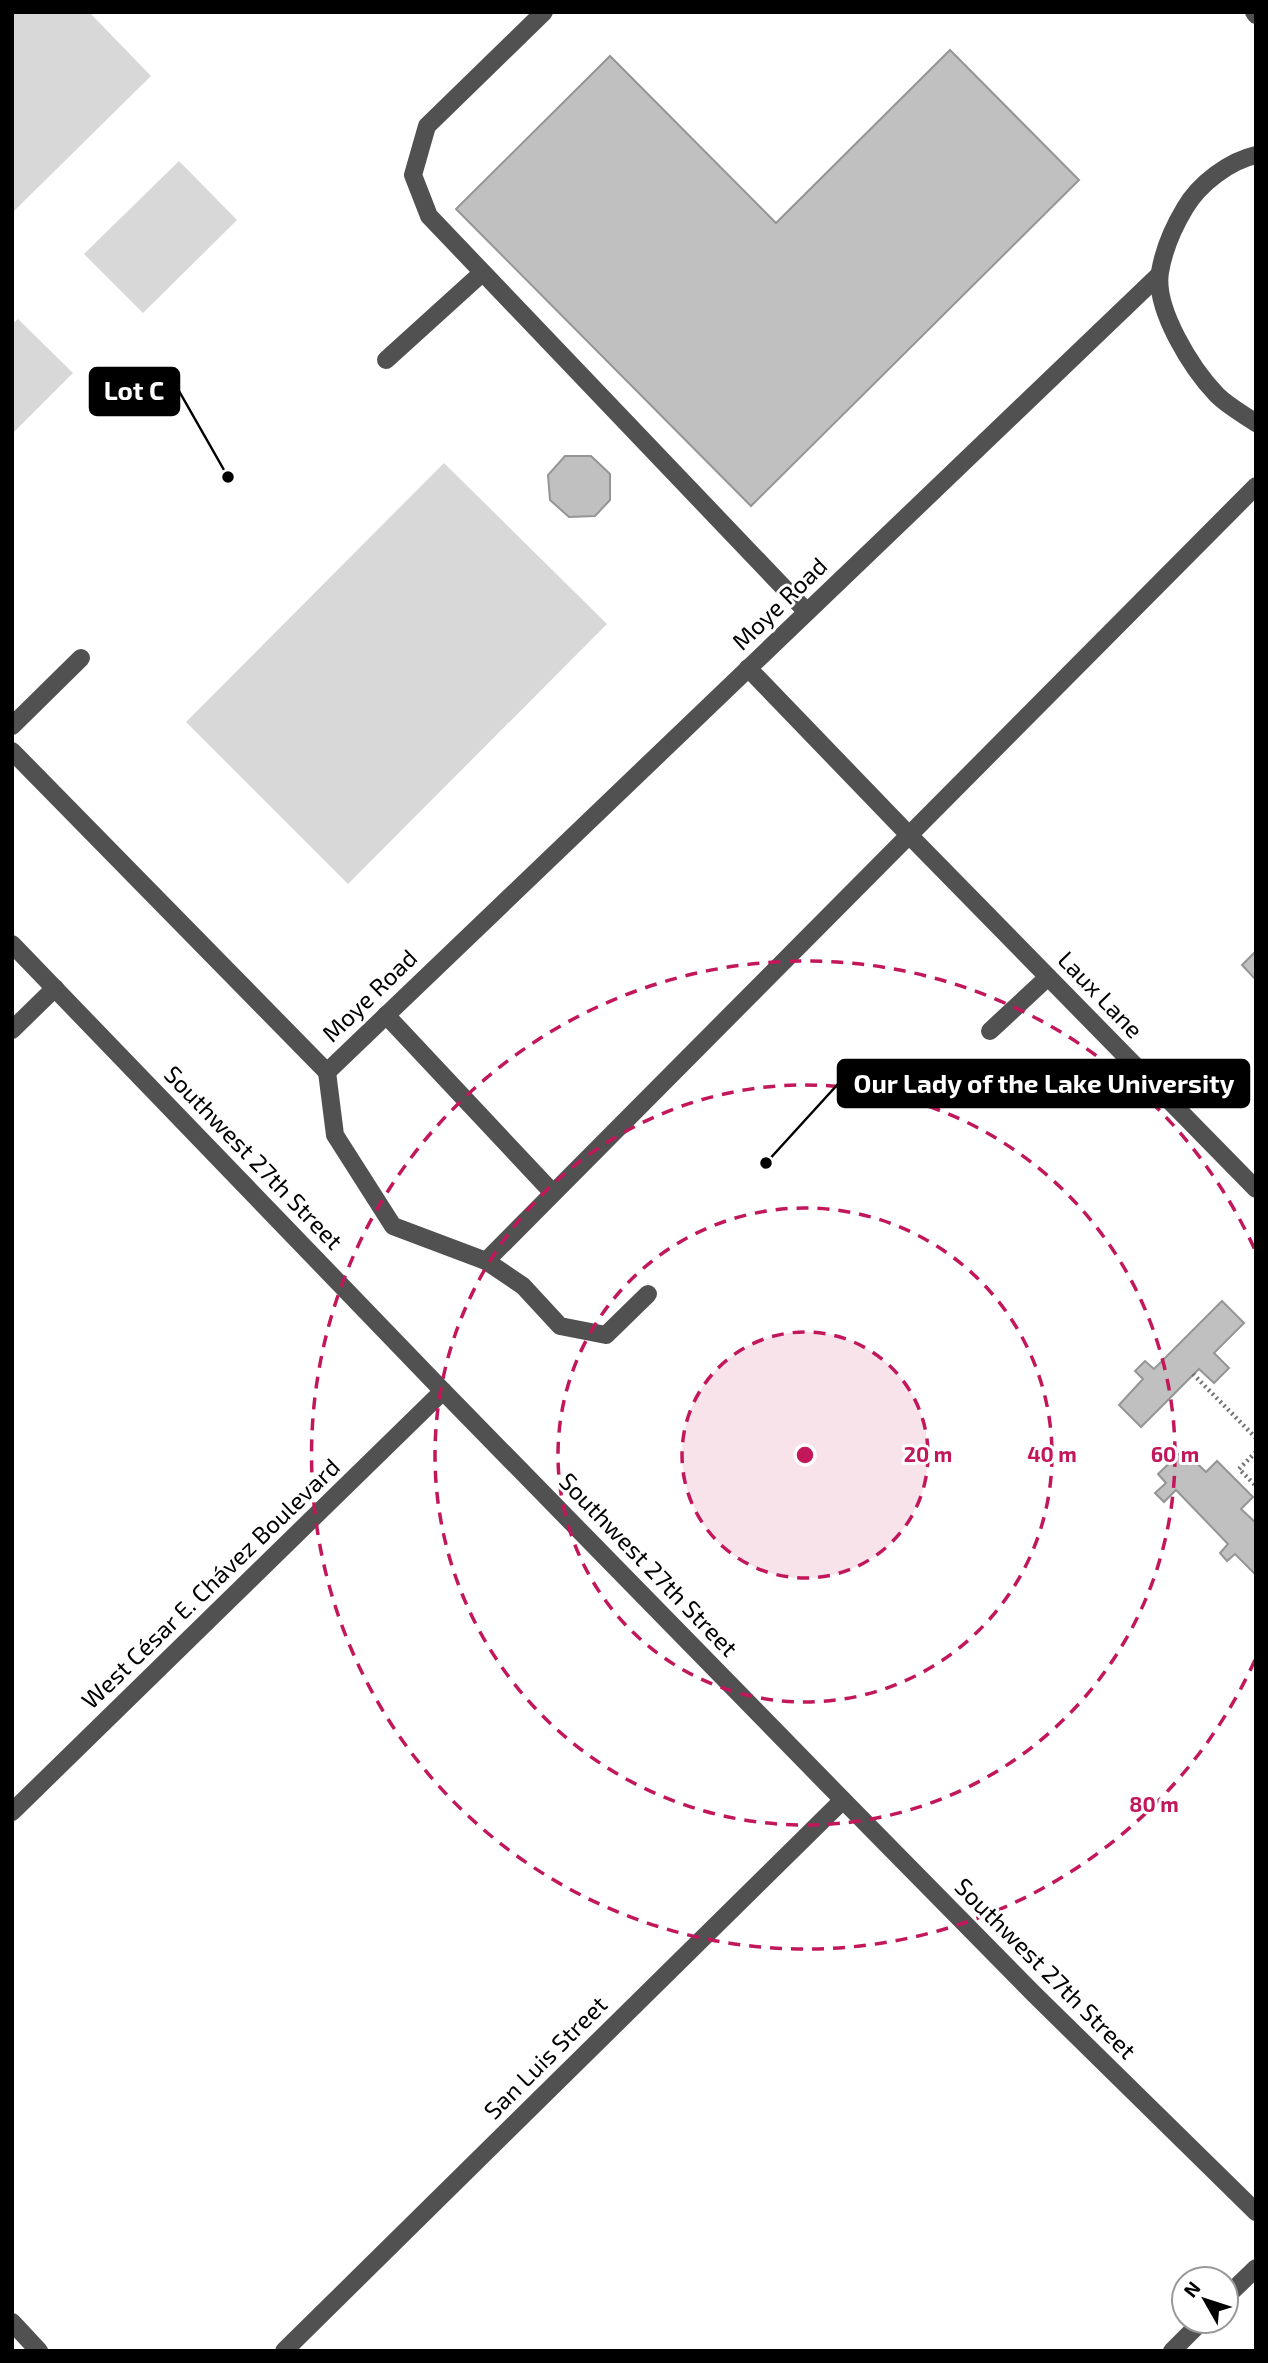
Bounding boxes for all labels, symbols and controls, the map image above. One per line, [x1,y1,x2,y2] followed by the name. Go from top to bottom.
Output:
[90,368,179,415] callout: Lot C
[104,374,164,405] text: Lot C
[726,551,832,655] street label: Moye Road
[316,943,422,1047] street label: Moye Road
[1053,944,1150,1043] street label: Laux Lane
[159,1059,349,1255] street label: Southwest 27th Street
[838,1060,1249,1107] callout: Our Lady of the Lake University
[854,1067,1235,1099] text: Our Lady of the Lake University
[904,1441,952,1466] text: 20 m
[1027,1441,1077,1466] text: 40 m
[1151,1441,1199,1466] text: 60 m
[793,1443,817,1467] centre of rings
[75,1452,345,1714] street label: West César E. Chávez Boulevard
[554,1466,744,1662] street label: Southwest 27th Street
[1129,1791,1179,1816] text: 80 m
[950,1871,1143,2064] street label: Southwest 27th Street
[477,1989,613,2125] street label: San Luis Street
[1170,2265,1240,2335] north arrow
[1178,2276,1205,2302] text: N

